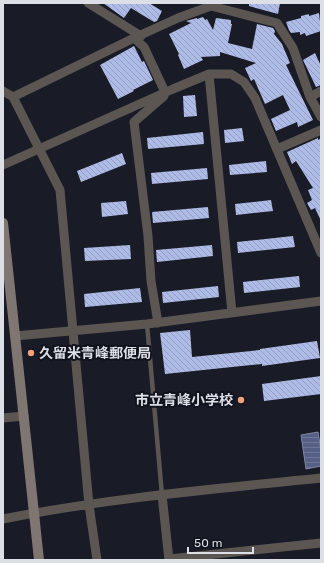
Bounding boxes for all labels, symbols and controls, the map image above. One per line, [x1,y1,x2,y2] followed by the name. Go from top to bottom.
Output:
[39,345,151,362] place label: 久留米青峰郵便局
[26,348,36,358] marker: 久留米青峰郵便局
[135,392,233,409] place label: 市立青峰小学校
[236,395,246,405] marker: 市立青峰小学校
[188,529,253,555] scale bar
[194,536,222,550] text: 50 m

